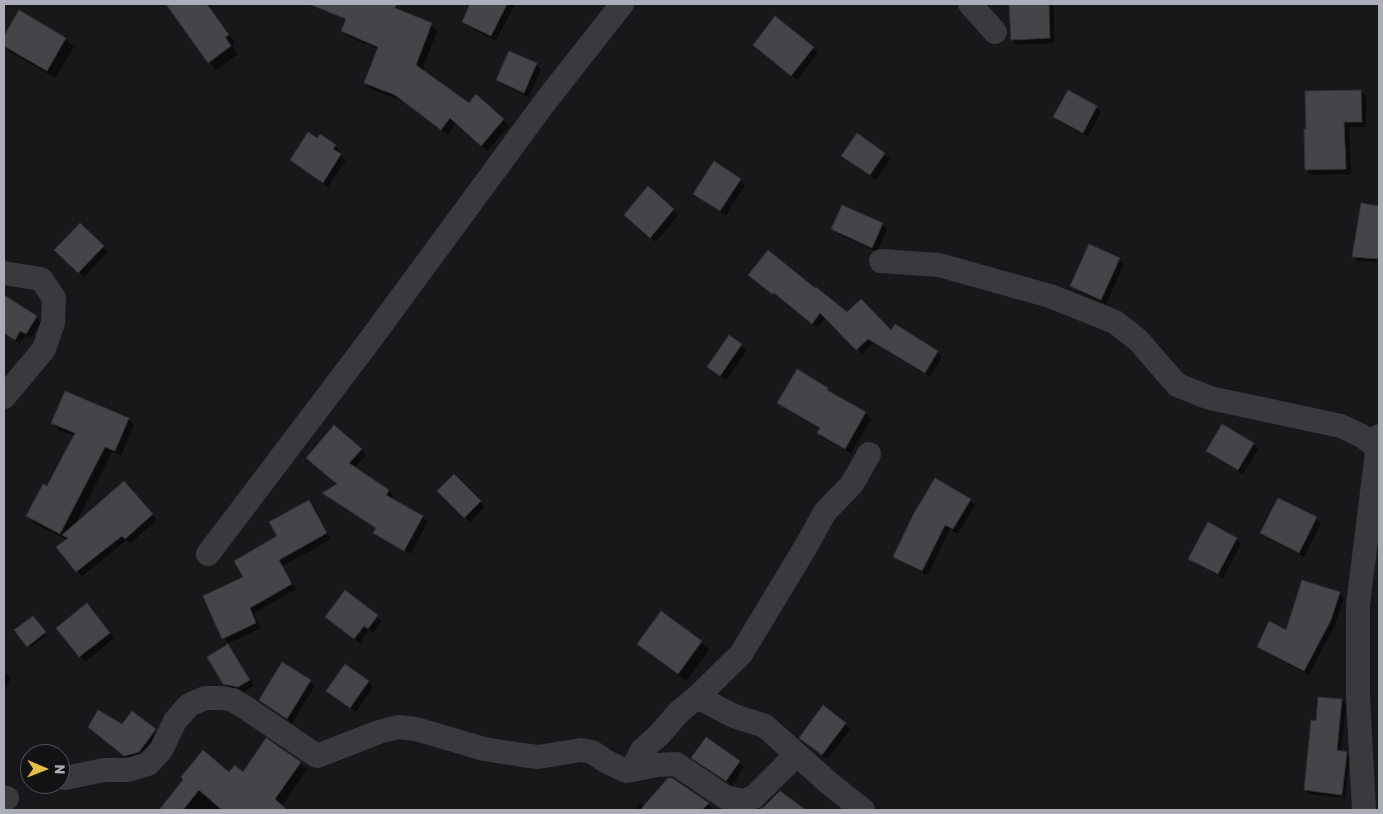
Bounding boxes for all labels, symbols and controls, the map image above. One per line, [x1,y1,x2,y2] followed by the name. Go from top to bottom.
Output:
[20,744,70,794] north arrow
[51,764,68,774] text: N

